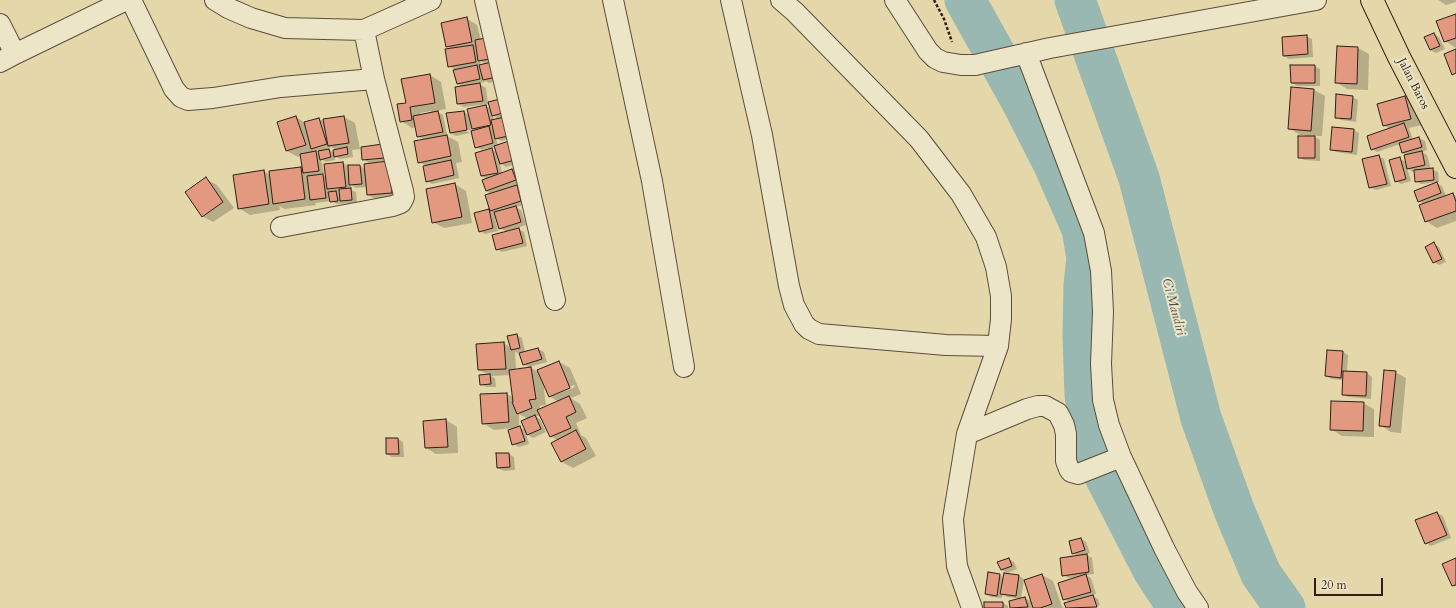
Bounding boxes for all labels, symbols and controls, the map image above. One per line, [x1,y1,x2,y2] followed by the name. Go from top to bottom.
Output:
[1394,56,1432,112] street label: Jalan Baros
[1158,277,1188,337] water label: Ci Mandiri
[1316,570,1385,596] scale bar
[1321,577,1347,593] text: 20 m

